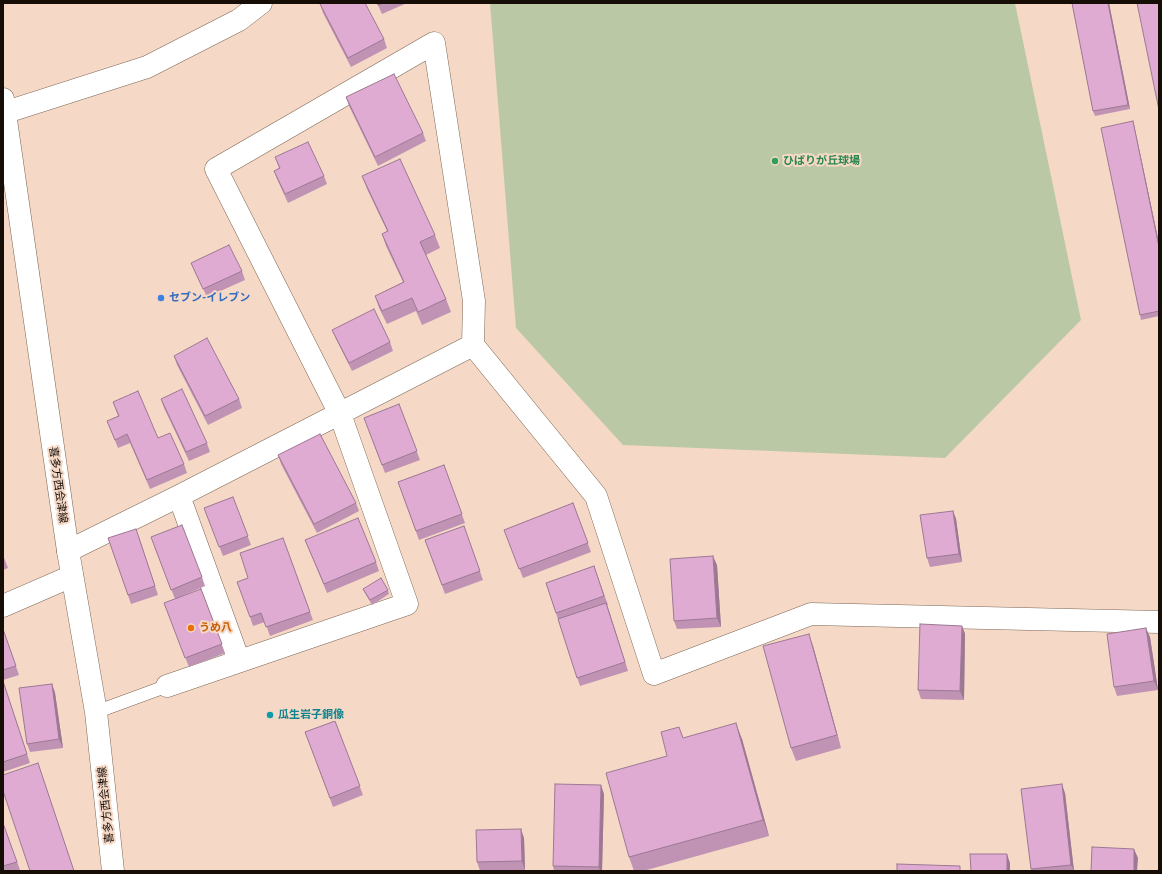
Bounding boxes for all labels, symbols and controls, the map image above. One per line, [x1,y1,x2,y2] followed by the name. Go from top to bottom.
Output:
[783,154,860,168] place label: ひばりが丘球場
[770,156,780,166] marker: ひばりが丘球場
[169,291,250,305] place label: セブン-イレブン
[156,293,166,303] marker: セブン-イレブン
[46,446,70,524] street label: 喜多方西会津線
[199,621,232,635] place label: うめ八
[186,623,196,633] marker: うめ八
[278,708,344,722] place label: 瓜生岩子銅像
[265,710,275,720] marker: 瓜生岩子銅像
[95,766,117,844] street label: 喜多方西会津線

